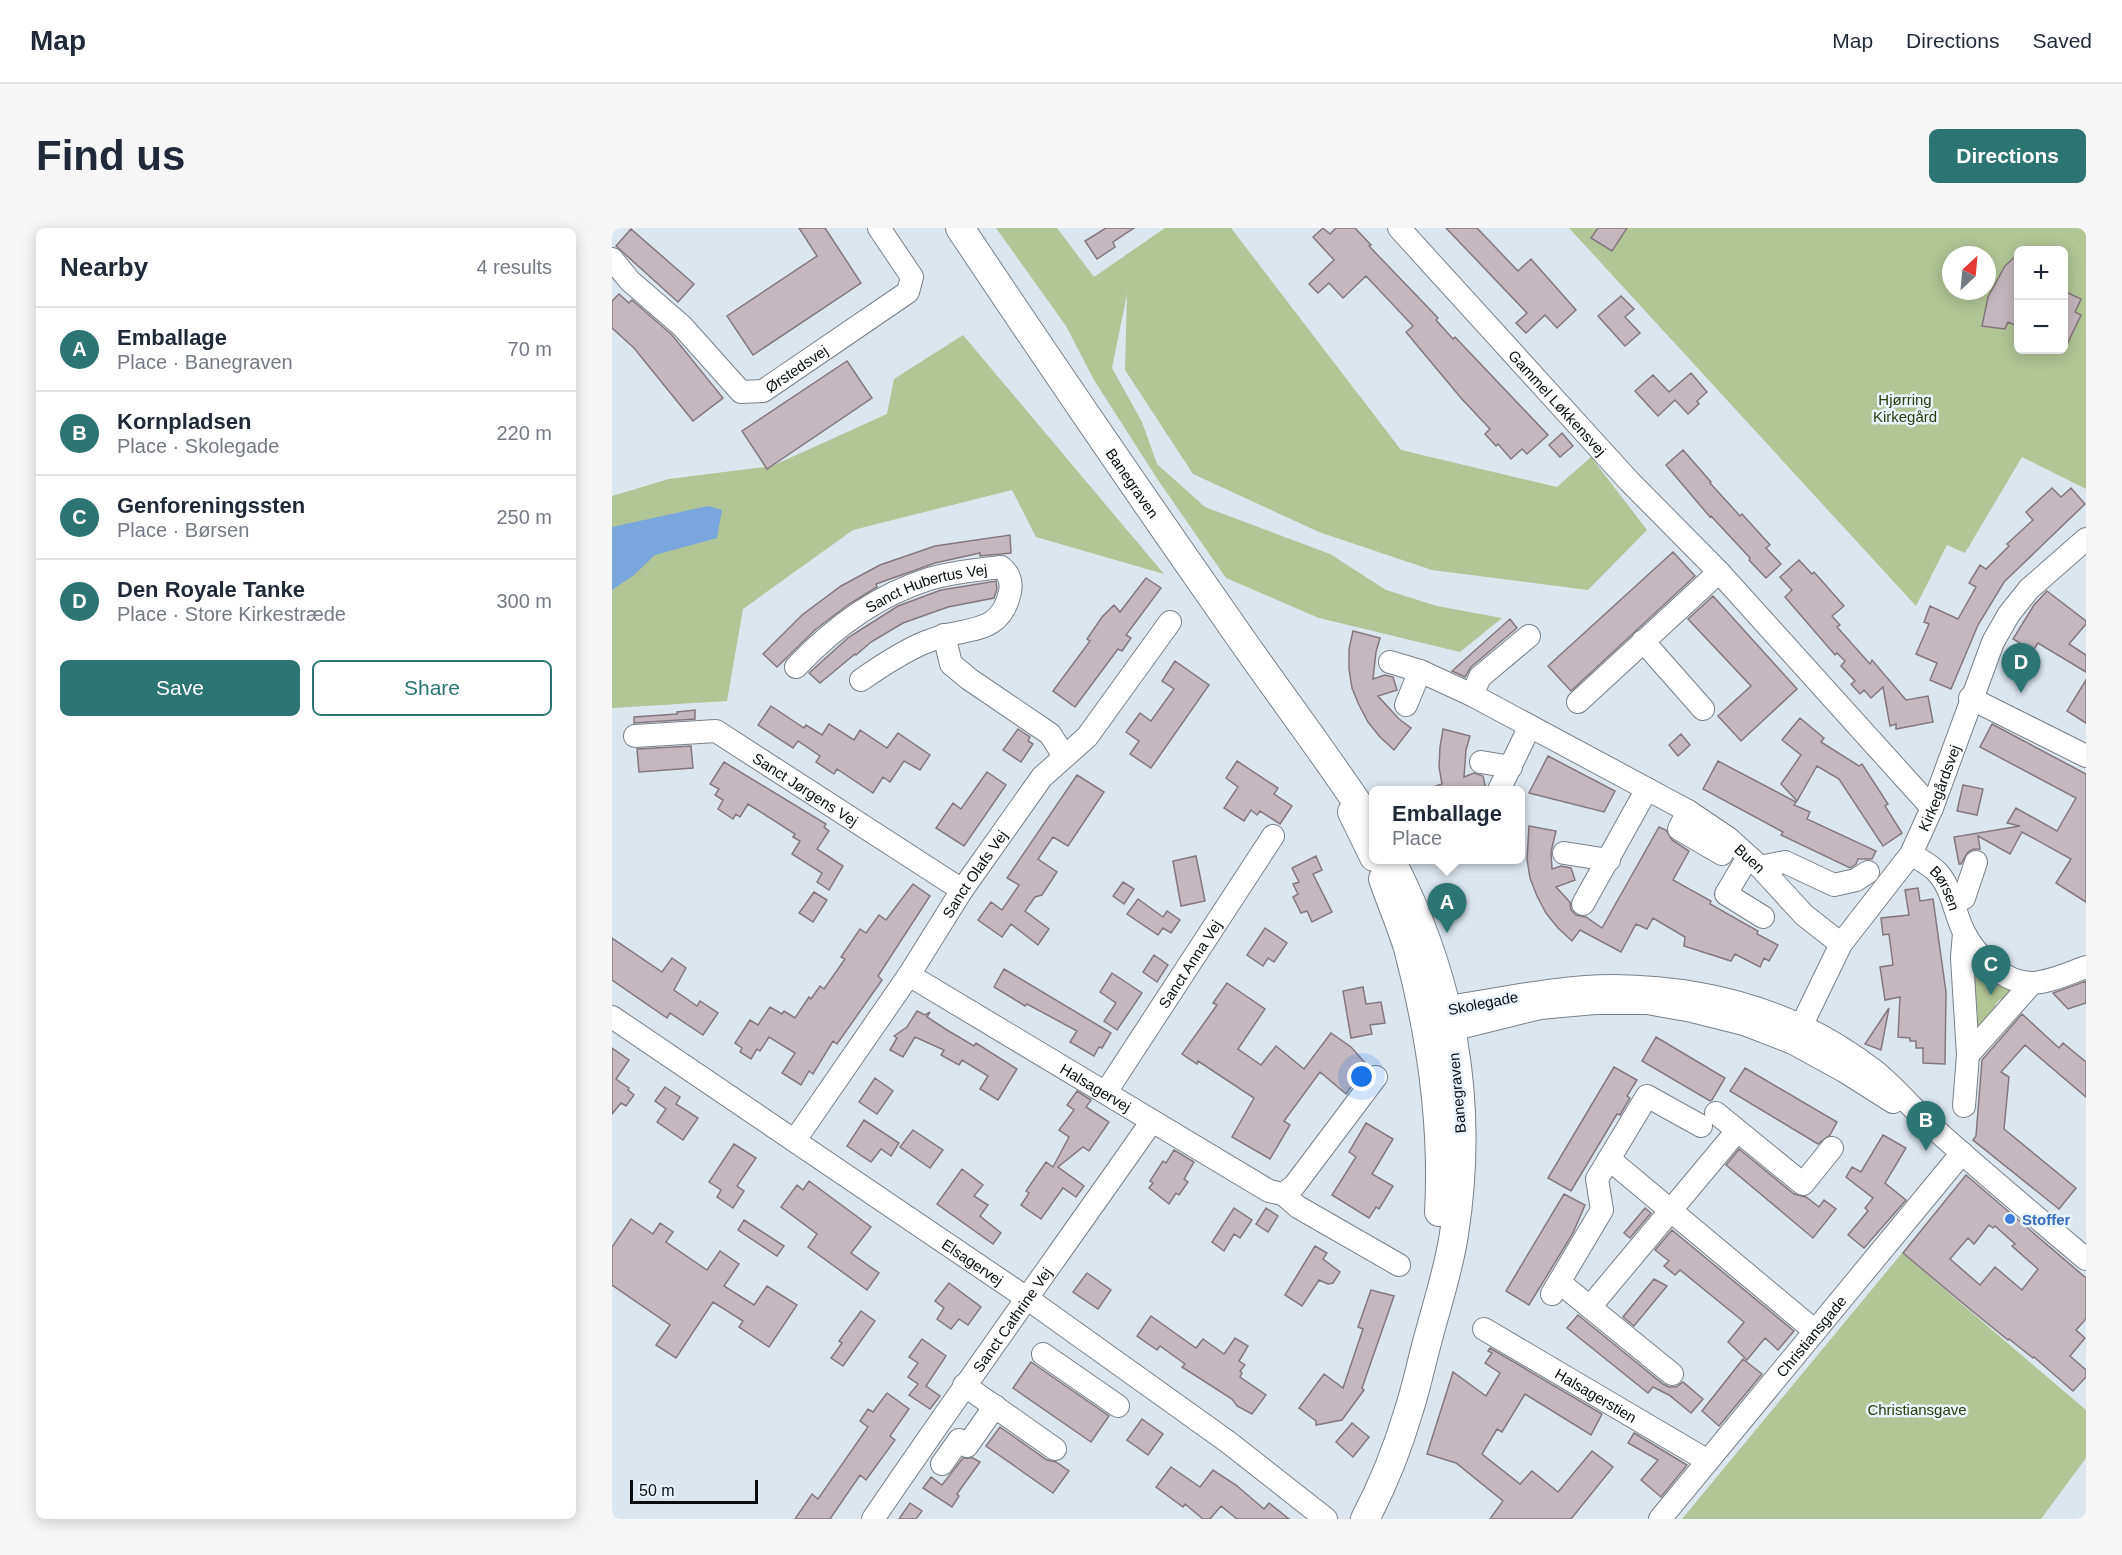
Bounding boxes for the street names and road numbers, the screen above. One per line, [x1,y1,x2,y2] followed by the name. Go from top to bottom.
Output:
[762,341,831,396] street label: Ørstedsvej
[1505,346,1610,459] street label: Gammel Løkkensvej
[1103,445,1163,521] street label: Banegraven
[862,560,988,616] street label: Sanct Hubertus Vej
[1914,742,1963,833] street label: Kirkegårdsvej
[750,749,861,829] street label: Sanct Jørgens Vej
[938,827,1010,921] street label: Sanct Olafs Vej
[1732,840,1769,876] street label: Buen
[1927,862,1964,912] street label: Børsen
[1155,917,1225,1011] street label: Sanct Anna Vej
[1447,988,1519,1018] street label: Skolegade
[1445,1052,1469,1134] street label: Banegraven
[1058,1059,1134,1115] street label: Halsagervej
[939,1235,1007,1288] street label: Elsagervej
[969,1264,1055,1375] street label: Sanct Cathrine Vej
[1772,1292,1849,1380] street label: Christiansgade
[1552,1364,1640,1426] street label: Halsagerstien

